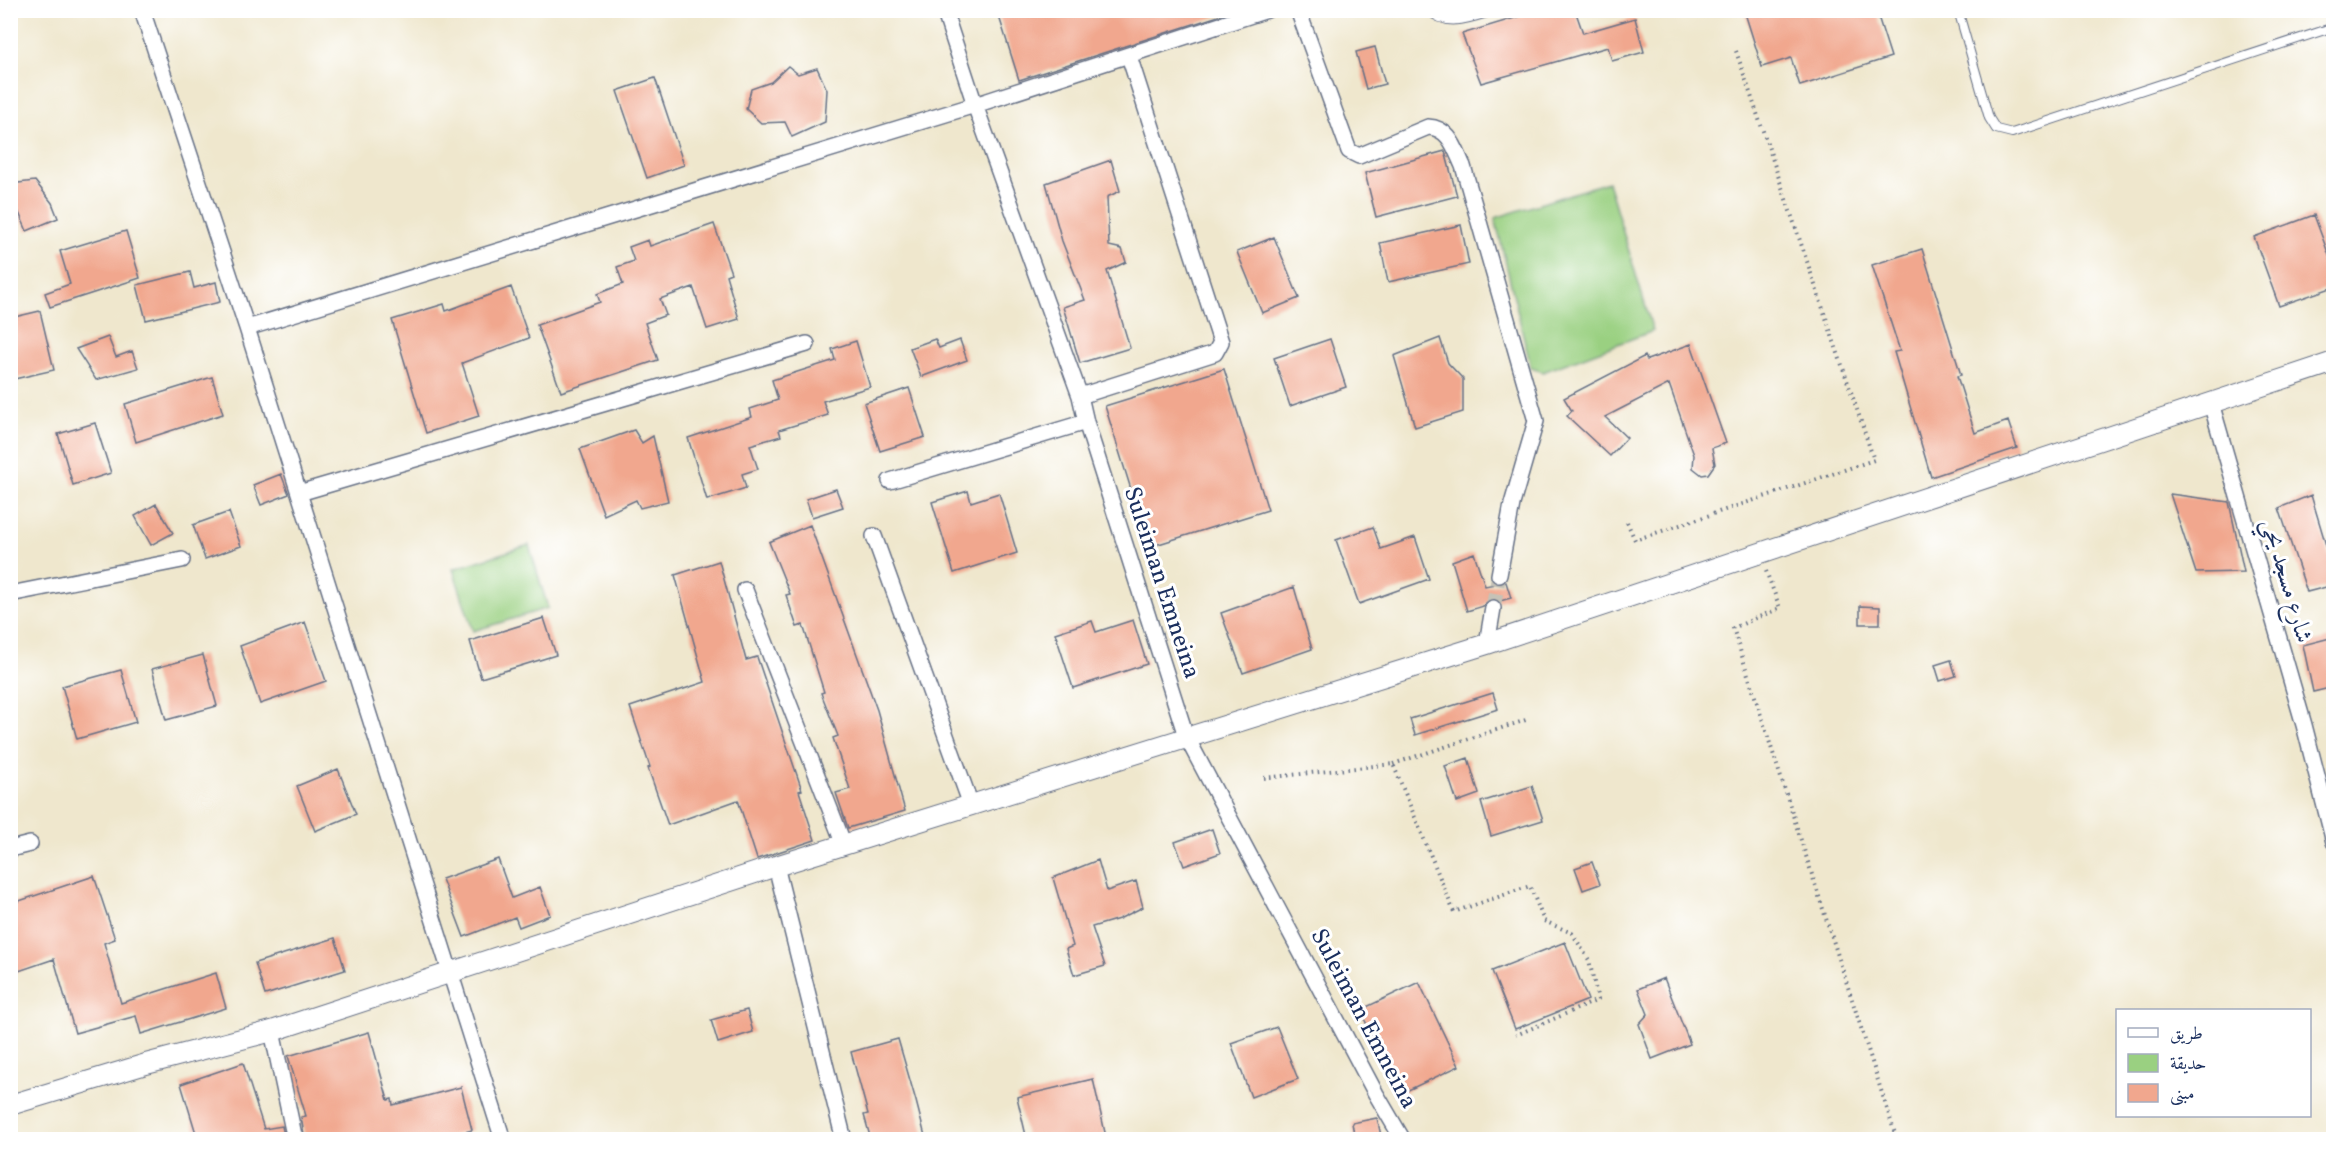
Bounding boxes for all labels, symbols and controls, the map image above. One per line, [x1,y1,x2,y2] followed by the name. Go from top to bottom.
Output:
[1114,483,1208,683] street label: Suleiman Emneina
[2248,515,2320,648] street label: شارع مسجد يحي
[1301,923,1425,1115] street label: Suleiman Emneina
[2116,1009,2311,1117] legend
[2170,1022,2203,1047] text: طريق
[2170,1052,2206,1077] text: حديقة
[2170,1082,2195,1107] text: مبنى

